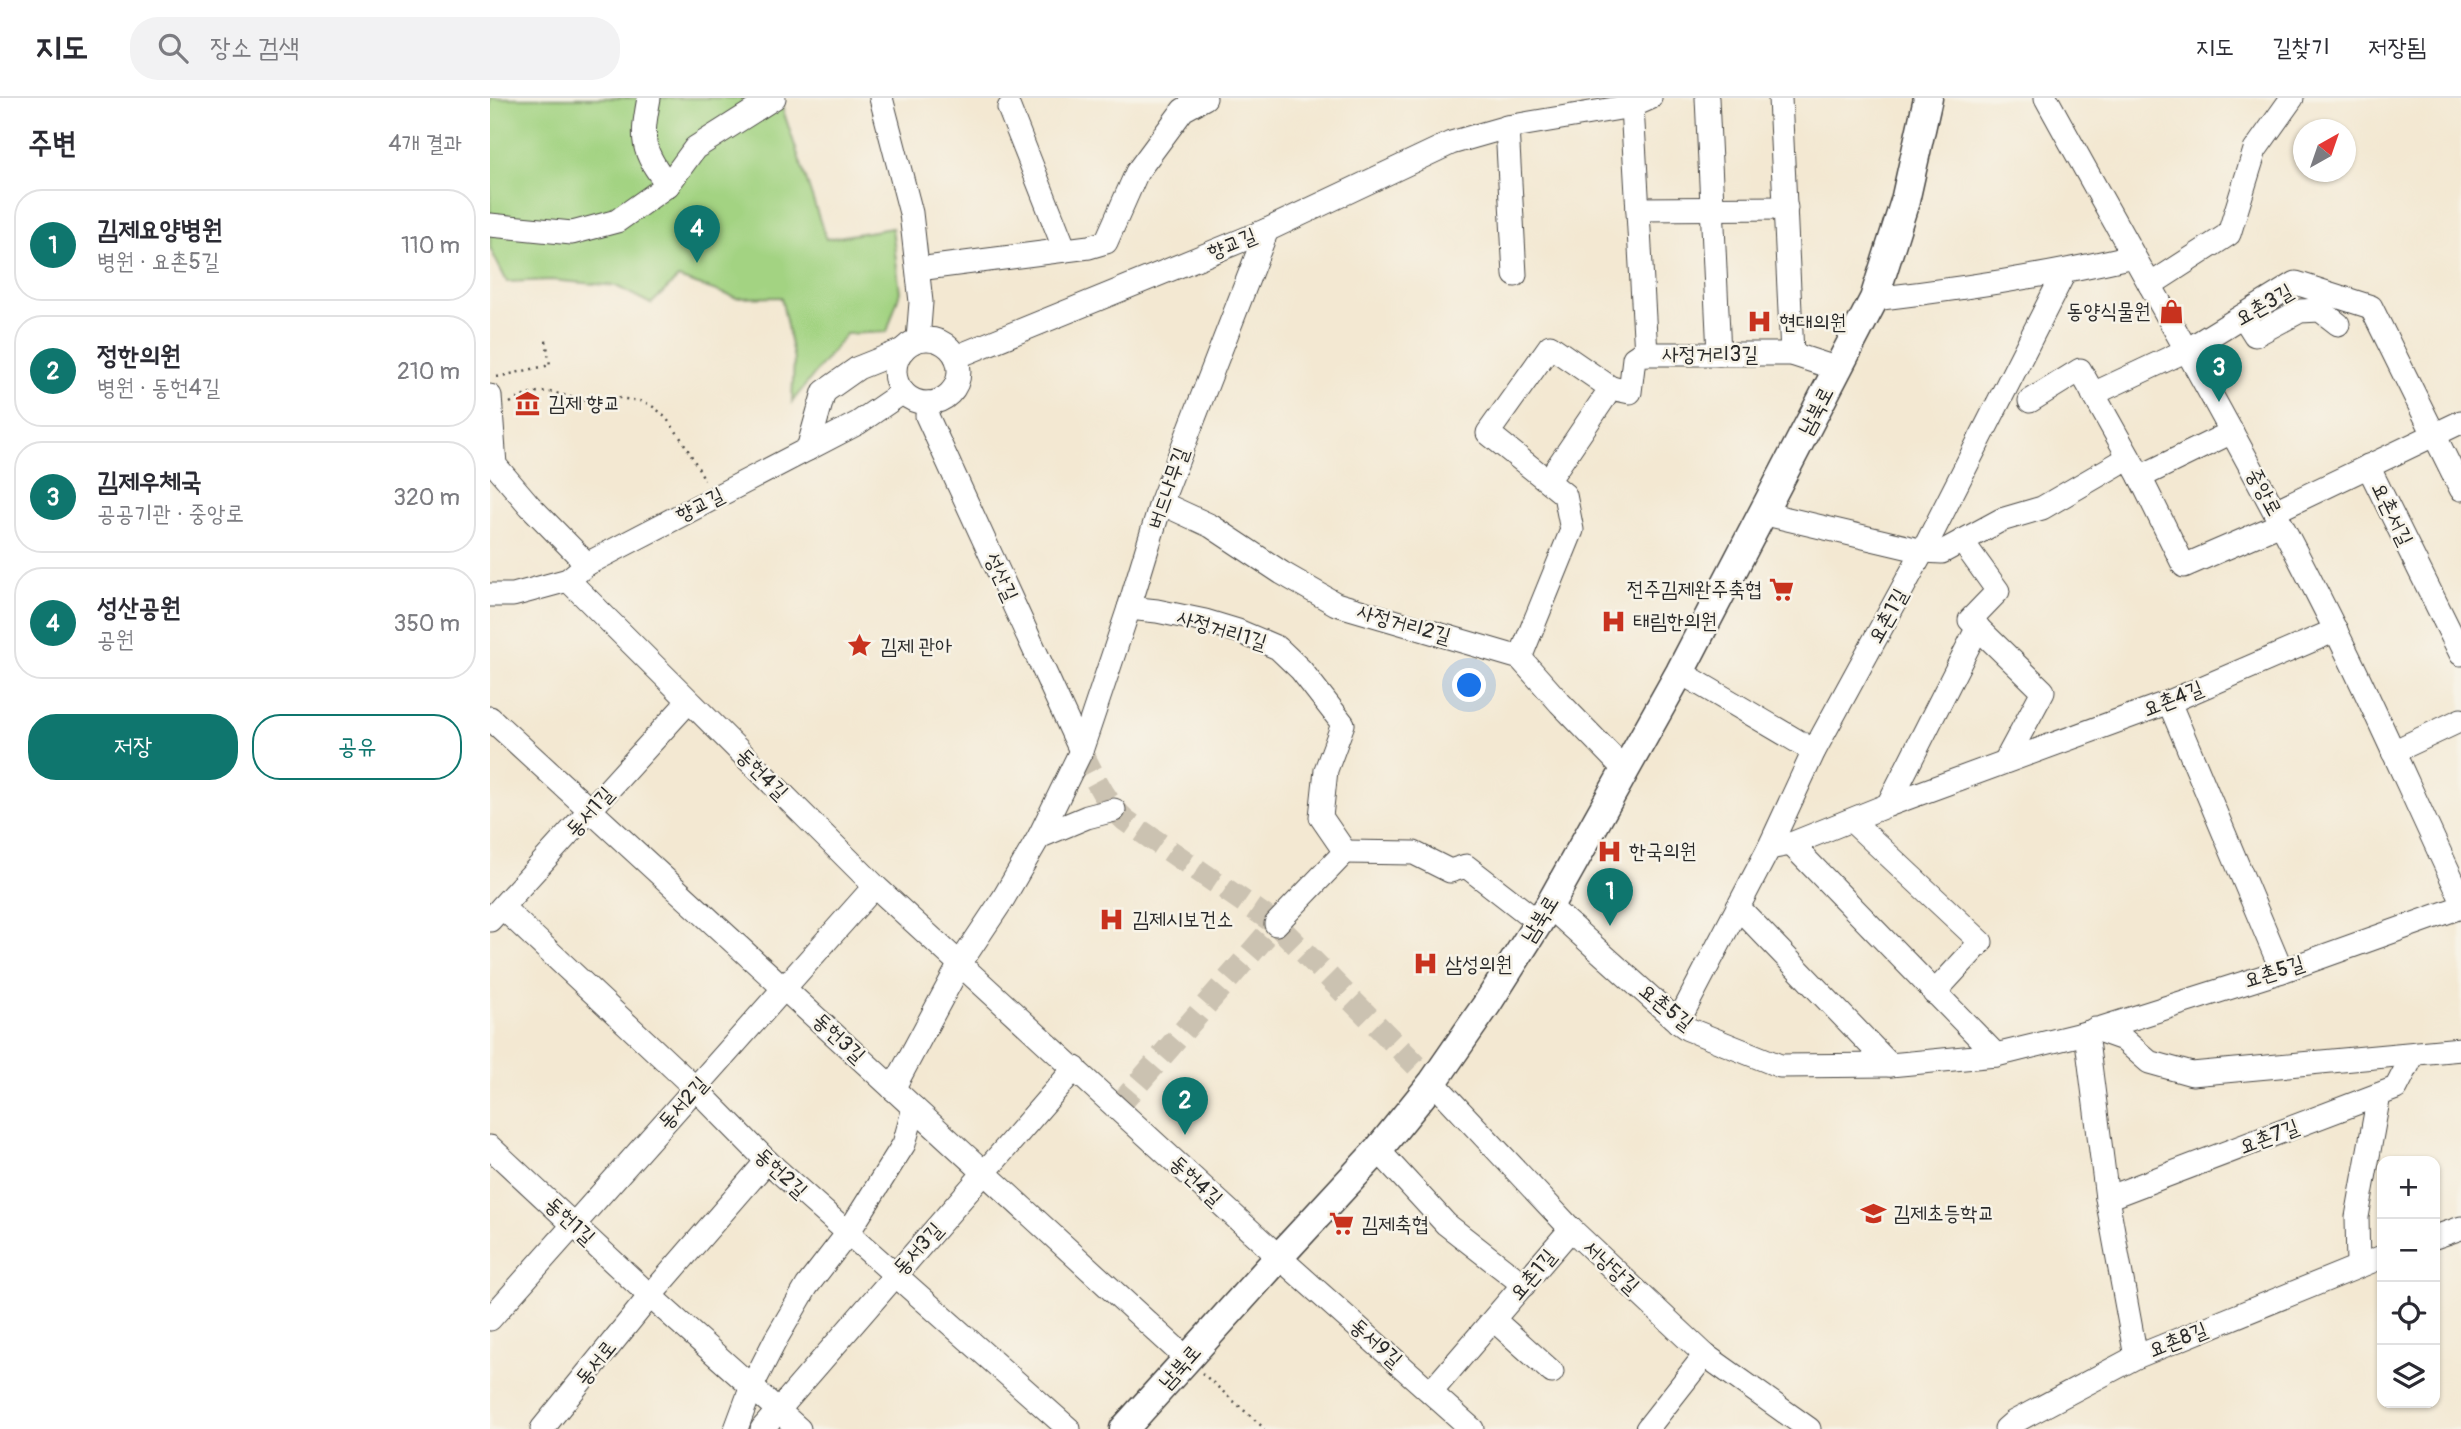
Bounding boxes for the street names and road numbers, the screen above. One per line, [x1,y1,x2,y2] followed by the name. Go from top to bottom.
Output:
[1203,222,1261,266] street label: 향교길
[2230,278,2298,332] street label: 요촌3길
[1662,341,1758,368] street label: 사정거리3길
[1792,382,1840,440] street label: 남북로
[1141,444,1195,532] street label: 버드나무길
[2240,463,2288,521] street label: 중앙로
[2365,478,2419,550] street label: 요촌서길
[671,481,729,529] street label: 향교길
[978,548,1024,606] street label: 성산길
[1862,584,1914,648] street label: 요촌1길
[1354,598,1454,650] street label: 사정거리2길
[1174,604,1270,656] street label: 사정거리1길
[2139,675,2207,723] street label: 요촌4길
[730,742,794,806] street label: 동헌4길
[560,781,620,843] street label: 동서1길
[1515,890,1565,948] street label: 남북로
[2240,950,2308,994] street label: 요촌5길
[1633,977,1699,1037] street label: 요촌5길
[807,1007,871,1069] street label: 동헌3길
[652,1071,714,1135] street label: 동서2길
[2235,1113,2303,1161] street label: 요촌7길
[749,1142,813,1204] street label: 동헌2길
[1164,1150,1228,1212] street label: 동헌4길
[539,1191,601,1251] street label: 동헌1길
[887,1217,949,1281] street label: 동서3길
[1577,1234,1645,1300] street label: 서낭당길
[1504,1244,1562,1306] street label: 요촌1길
[1344,1312,1408,1374] street label: 동서9길
[2145,1316,2212,1364] street label: 요촌8길
[570,1335,622,1391] street label: 동서로
[1153,1339,1207,1395] street label: 남북로

